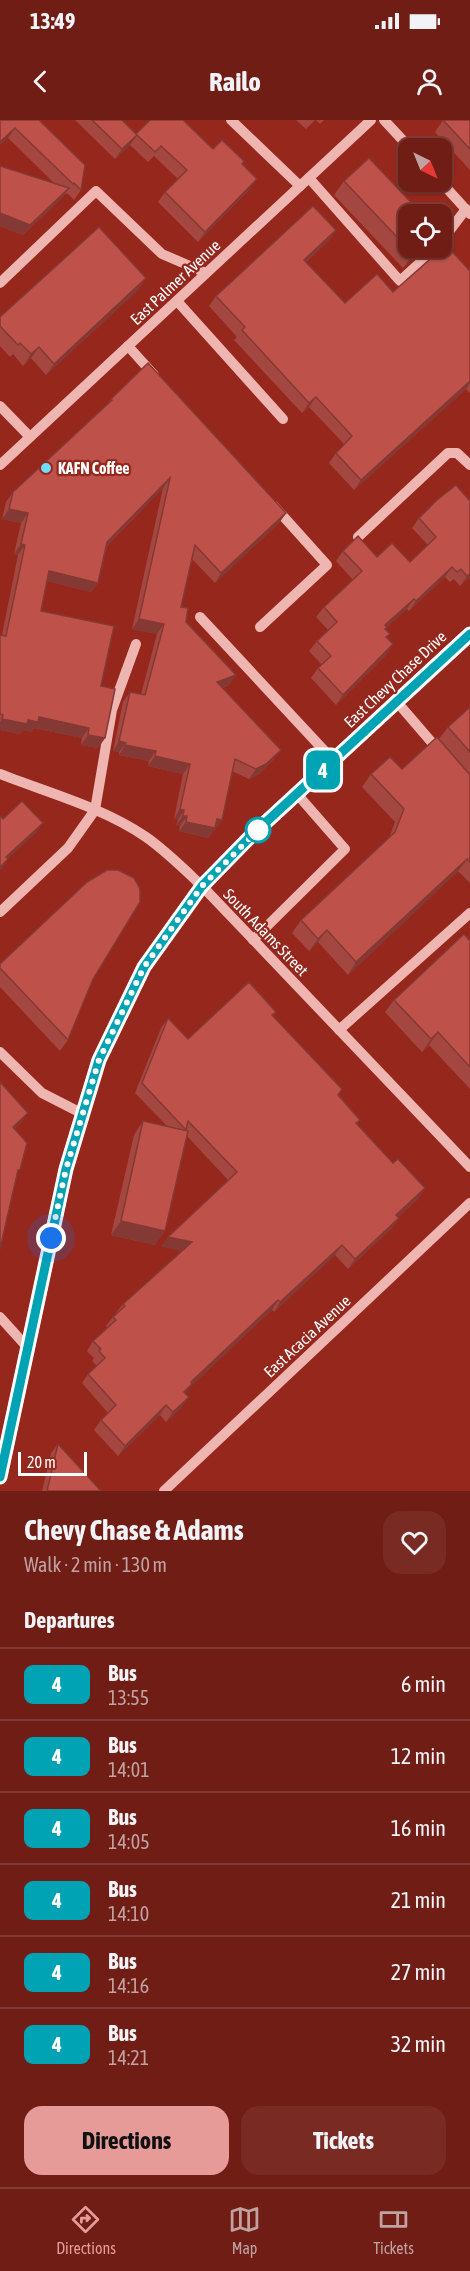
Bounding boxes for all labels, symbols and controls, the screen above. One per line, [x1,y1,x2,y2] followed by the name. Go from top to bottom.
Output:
[30,8,75,34] text: 13:49
[24,65,57,98] icon: back
[413,65,446,98] icon: person
[209,66,261,97] text: Railo
[398,138,452,192] north arrow
[398,138,452,258] map controls
[398,204,452,258] button: locate
[126,236,224,328] street label: East Palmer Avenue
[58,459,130,477] place label: KAFN Coffee
[39,461,53,475] marker: KAFN Coffee
[340,627,450,732] street label: East Chevy Chase Drive
[304,750,342,790] line badge: 4
[318,758,328,782] text: 4
[245,817,271,843] unlabelled marker
[220,885,312,979] street label: South Adams Street
[36,1223,66,1253] your location
[260,1291,354,1381] street label: East Acacia Avenue
[18,1449,87,1476] scale bar
[27,1453,56,1471] text: 20 m
[383,1511,446,1574] button: heart
[24,1514,244,1546] text: Chevy Chase & Adams
[24,1553,167,1576] text: Walk · 2 min · 130 m
[24,1607,114,1633] text: Departures
[108,1660,137,1686] text: Bus
[401,1671,446,1697] text: 6 min
[52,1672,62,1696] text: 4
[108,1686,149,1709] text: 13:55
[108,1732,137,1758] text: Bus
[391,1743,446,1769] text: 12 min
[52,1744,62,1768] text: 4
[108,1758,150,1781] text: 14:01
[108,1804,137,1830] text: Bus
[391,1815,446,1841] text: 16 min
[52,1816,62,1840] text: 4
[108,1830,150,1853] text: 14:05
[108,1876,137,1902] text: Bus
[391,1887,446,1913] text: 21 min
[52,1888,62,1912] text: 4
[108,1902,149,1925] text: 14:10
[108,1948,137,1974] text: Bus
[391,1959,446,1985] text: 27 min
[52,1960,62,1984] text: 4
[108,1974,149,1997] text: 14:16
[108,2020,137,2046] text: Bus
[391,2031,446,2057] text: 32 min
[52,2032,62,2056] text: 4
[108,2046,149,2069] text: 14:21
[24,2106,229,2175] button: Directions
[241,2106,446,2175] button: Tickets
[56,2203,116,2257] tab: Directions
[228,2203,261,2257] tab: Map
[373,2203,414,2257] tab: Tickets

